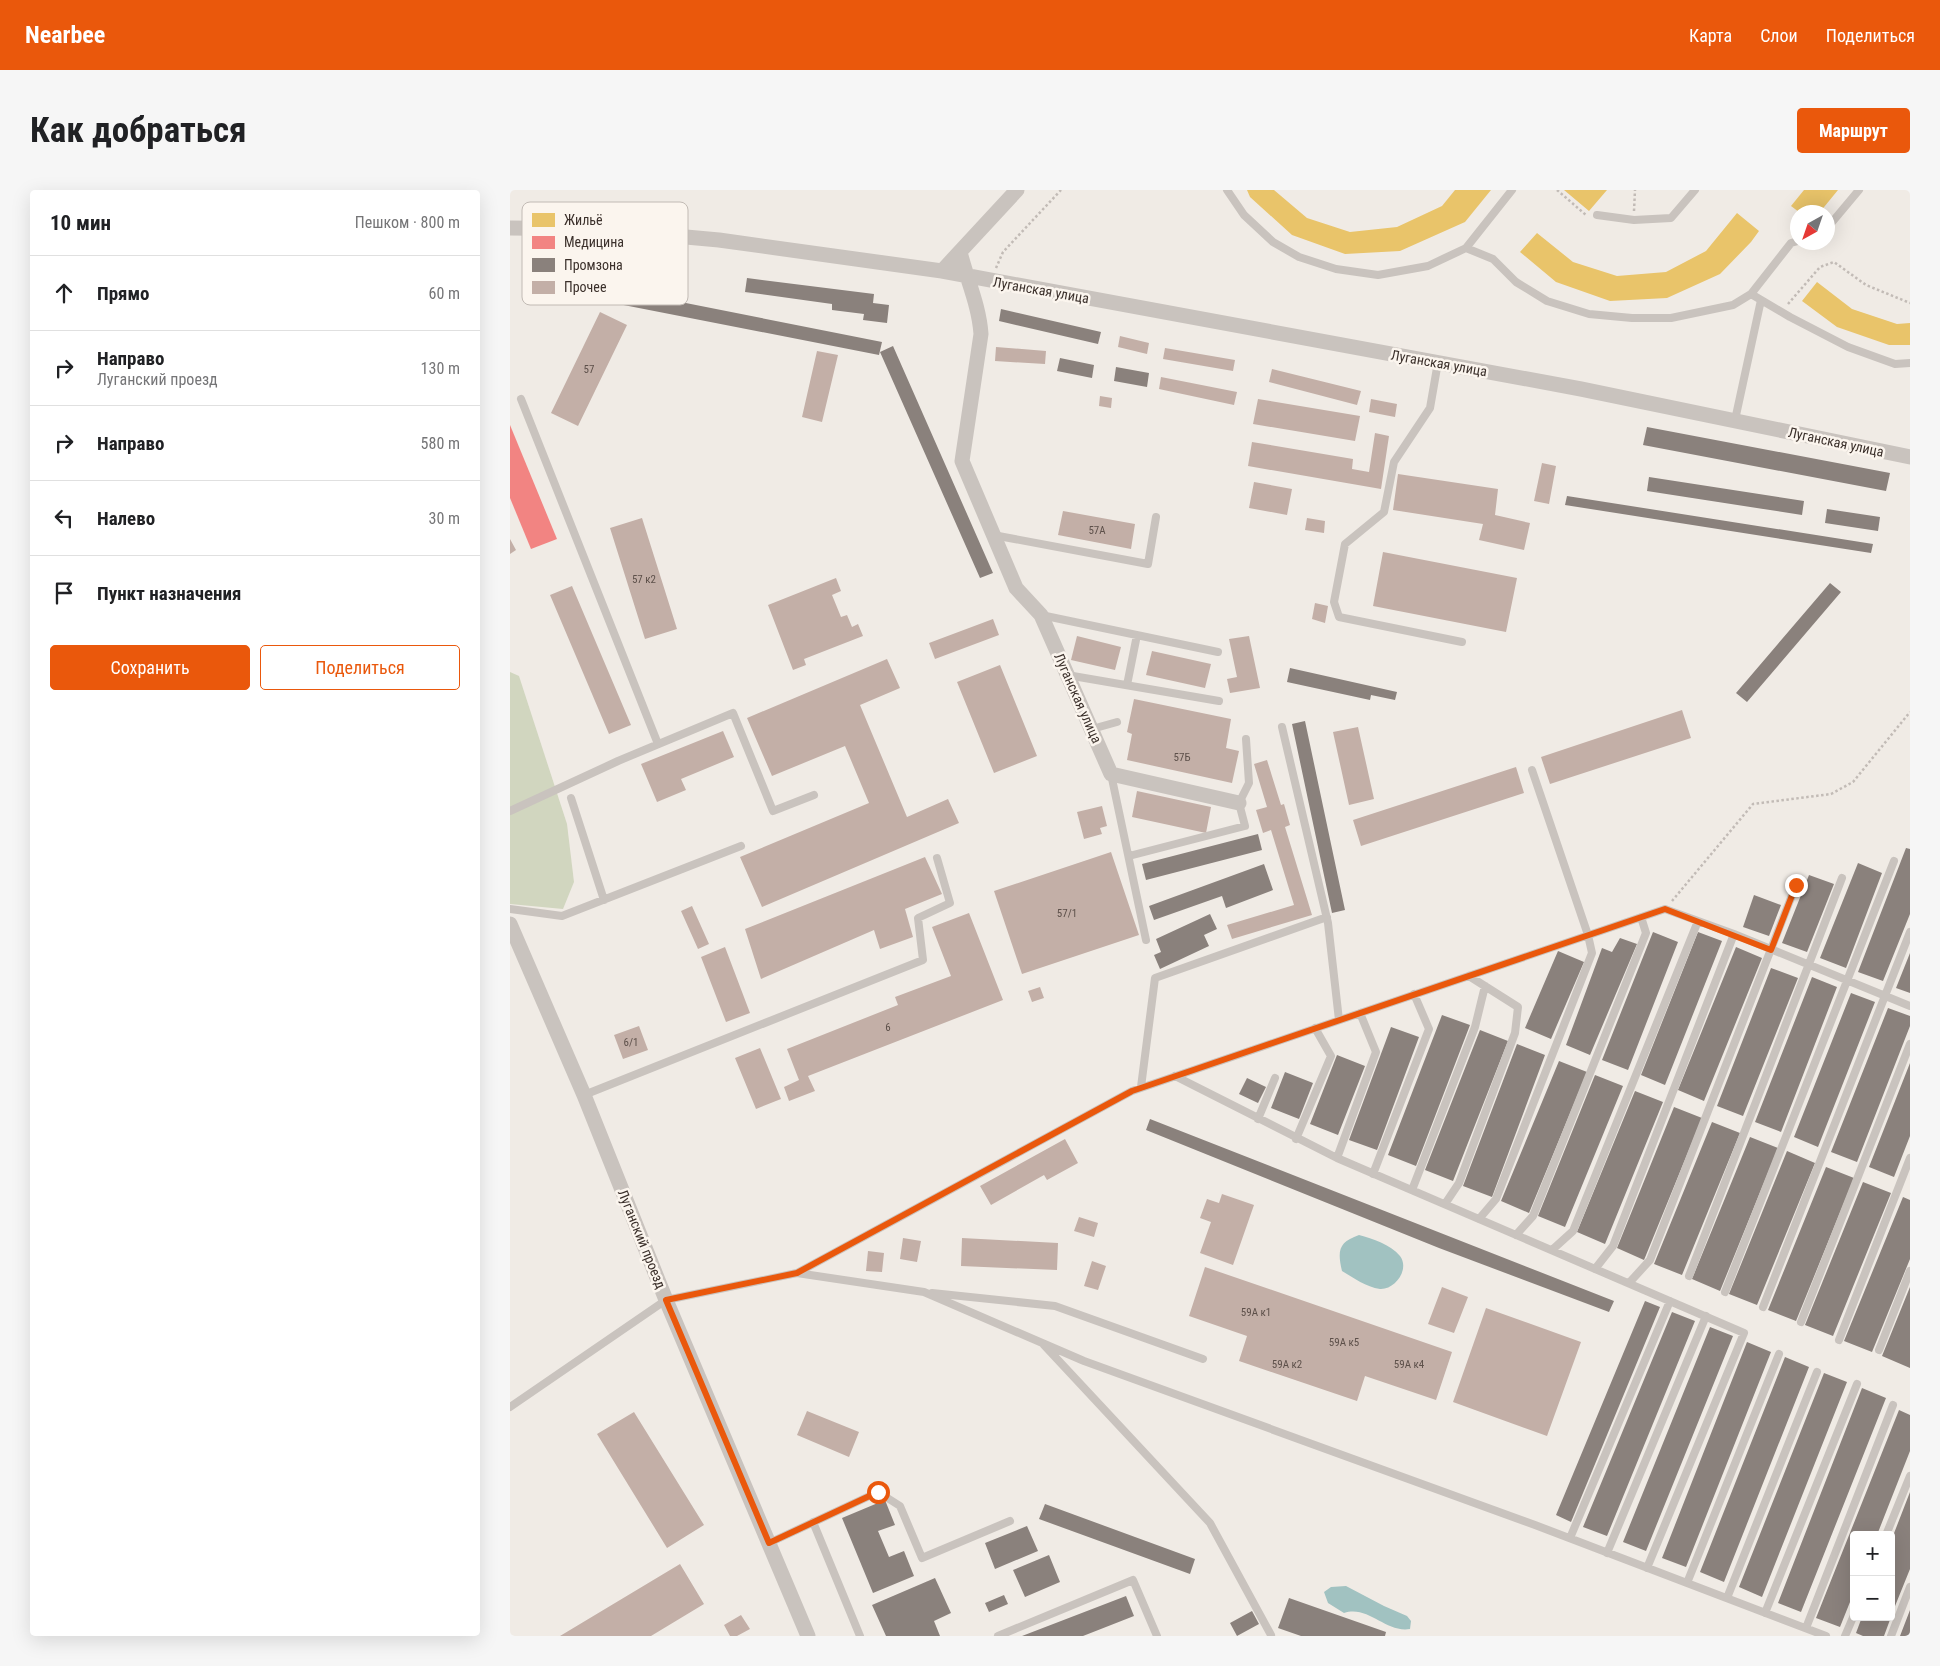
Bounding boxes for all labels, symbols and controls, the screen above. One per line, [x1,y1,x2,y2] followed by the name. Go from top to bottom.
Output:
[25,21,105,49] text: Nearbee
[1689,25,1732,46] text: Карта
[1760,25,1798,46] text: Слои
[1826,25,1915,46] text: Поделиться
[1797,108,1910,153] button: Маршрут
[30,110,246,151] text: Как добраться
[522,202,688,305] legend
[1790,205,1835,250] north arrow
[50,211,111,235] text: 10 мин
[564,212,603,228] text: Жильё
[355,213,460,232] text: Пешком · 800 m
[564,234,624,250] text: Медицина
[564,257,623,273] text: Промзона
[992,274,1090,306] street label: Луганская улица
[50,279,78,307] icon: ahead
[564,279,607,295] text: Прочее
[97,282,150,305] text: Прямо
[428,284,460,303] text: 60 m
[97,347,164,370] text: Направо
[1390,347,1488,379] street label: Луганская улица
[50,354,78,382] icon: right
[421,359,460,378] text: 130 m
[584,363,594,376] house number: 57
[97,370,218,389] text: Луганский проезд
[1787,424,1885,460] street label: Луганская улица
[50,429,78,457] icon: right
[97,432,164,455] text: Направо
[421,434,460,453] text: 580 m
[50,504,78,532] icon: left
[97,507,155,530] text: Налево
[428,509,460,528] text: 30 m
[1088,524,1106,537] house number: 57А
[632,573,656,586] house number: 57 к2
[50,579,78,607] icon: arrive
[97,582,241,605] text: Пункт назначения
[50,645,250,690] button: Сохранить
[260,645,460,690] button: Поделиться
[1051,650,1105,746] street label: Луганская улица
[1174,751,1190,764] house number: 57Б
[1785,874,1808,897] route end
[1057,907,1077,920] house number: 57/1
[885,1021,891,1034] house number: 6
[624,1036,638,1049] house number: 6/1
[615,1187,669,1291] street label: Луганский проезд
[1241,1306,1271,1319] house number: 59А к1
[1329,1336,1359,1349] house number: 59А к5
[1272,1358,1302,1371] house number: 59А к2
[1394,1358,1425,1371] house number: 59А к4
[867,1481,890,1504] route start
[1850,1531,1895,1621] map controls
[1850,1531,1895,1576] button: +
[1850,1576,1895,1621] button: −

